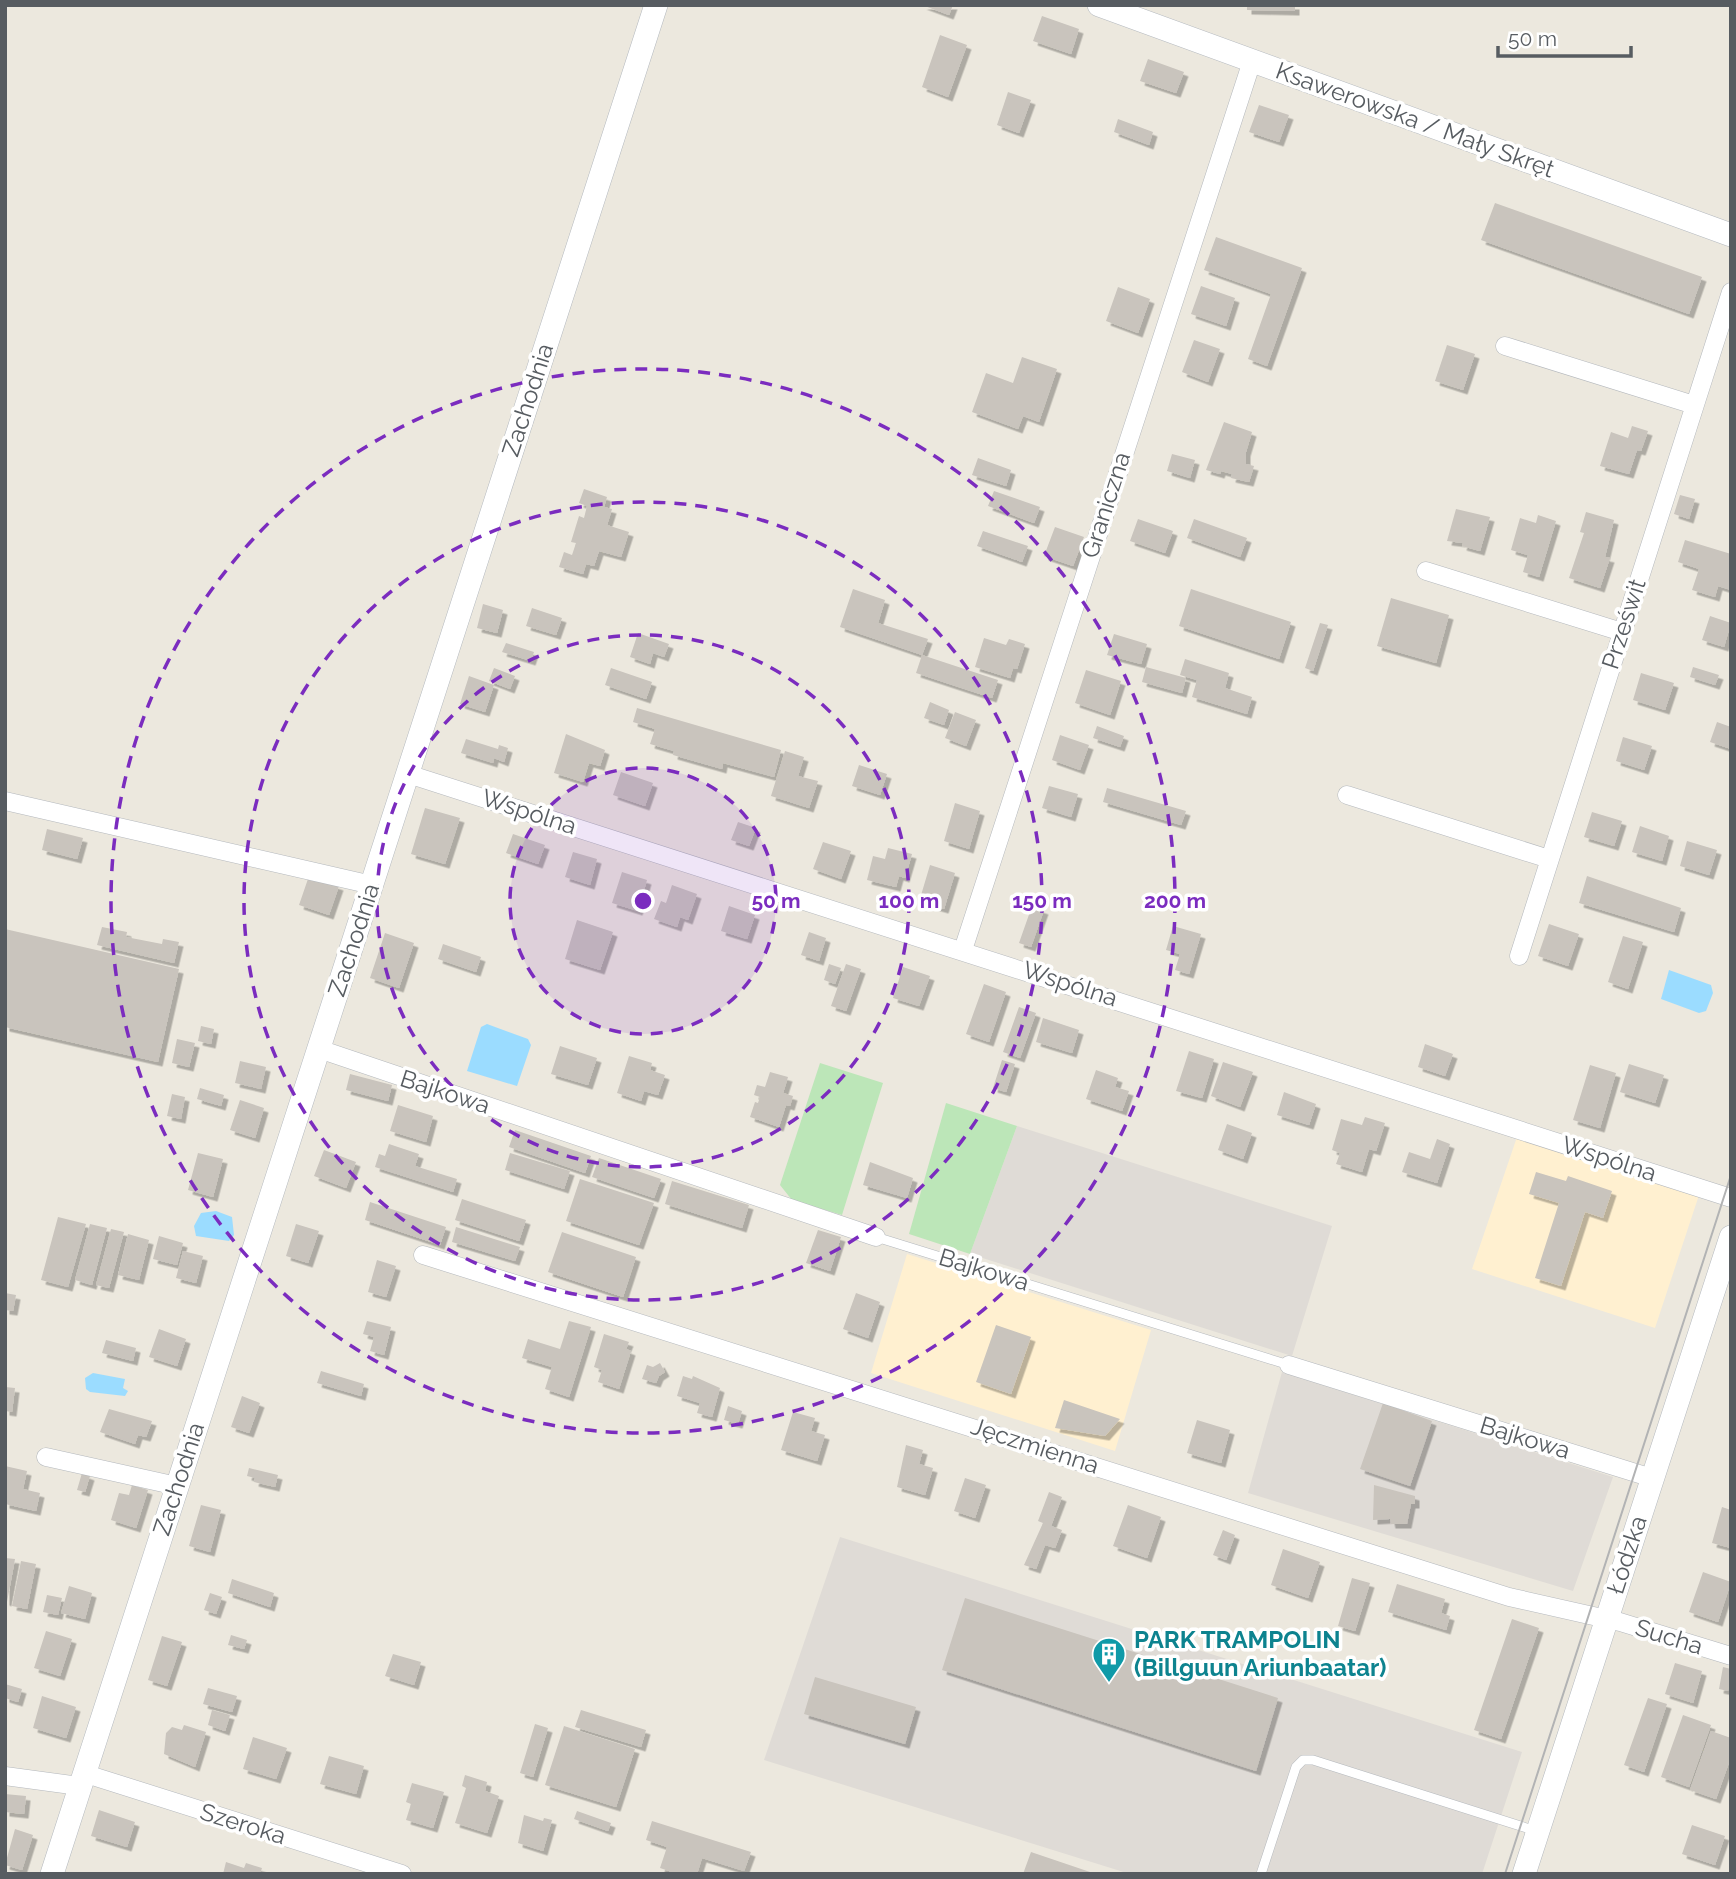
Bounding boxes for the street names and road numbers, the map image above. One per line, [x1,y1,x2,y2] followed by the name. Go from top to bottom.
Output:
[1272,56,1558,184] street label: Ksawerowska / Mały Skręt
[496,340,559,460] street label: Zachodnia
[1075,448,1136,562] street label: Graniczna
[1595,575,1652,673] street label: Prześwit
[478,783,580,840] street label: Wspólna
[322,880,385,1000] street label: Zachodnia
[1019,955,1121,1012] street label: Wspólna
[397,1063,494,1120] street label: Bajkowa
[1558,1130,1660,1187] street label: Wspólna
[936,1242,1033,1297] street label: Bajkowa
[1477,1410,1574,1465] street label: Bajkowa
[967,1411,1103,1480] street label: Jęczmienna
[147,1419,210,1539] street label: Zachodnia
[1600,1512,1653,1598] street label: Łódzka
[1632,1613,1706,1660] street label: Sucha
[197,1797,290,1850] street label: Szeroka

